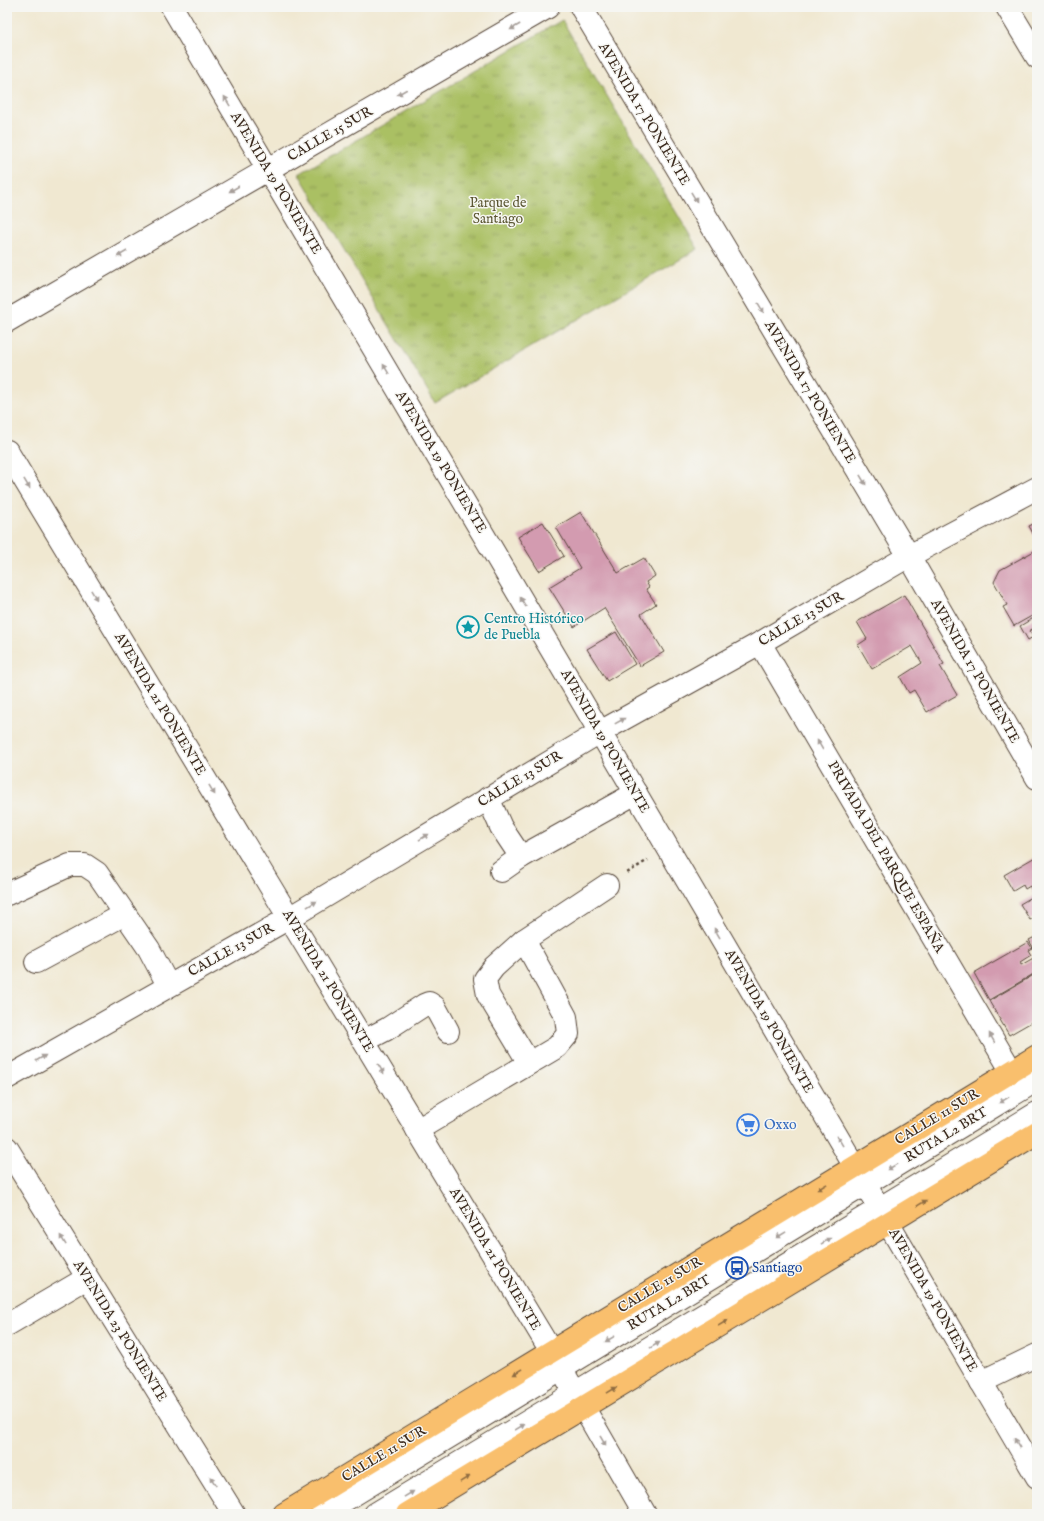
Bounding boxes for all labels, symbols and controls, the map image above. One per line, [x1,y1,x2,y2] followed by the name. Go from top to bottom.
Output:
[509,23,520,30] one-way arrow
[594,38,694,189] street label: AVENIDA 17 PONIENTE
[396,88,408,95] one-way arrow
[224,95,231,107] one-way arrow
[284,102,376,166] street label: CALLE 15 SUR
[226,108,326,258] street label: AVENIDA 19 PONIENTE
[228,186,240,193] one-way arrow
[690,192,698,202] one-way arrow
[470,194,527,228] park label: Parque de Santiago
[116,251,128,258] one-way arrow
[757,302,764,314] one-way arrow
[760,316,860,467] street label: AVENIDA 17 PONIENTE
[382,363,389,375] one-way arrow
[391,387,491,537] street label: AVENIDA 19 PONIENTE
[860,474,867,486] one-way arrow
[24,478,31,490] one-way arrow
[755,587,847,651] street label: CALLE 13 SUR
[91,589,98,601] one-way arrow
[926,595,1024,747] street label: AVENIDA 17 PONIENTE
[520,596,527,608] one-way arrow
[484,610,584,644] place label: Centro Histórico de Puebla
[455,614,481,640] place icon: Centro Histórico de Puebla
[110,628,210,779] street label: AVENIDA 21 PONIENTE
[556,665,654,816] street label: AVENIDA 19 PONIENTE
[614,717,626,724] one-way arrow
[816,739,823,751] one-way arrow
[475,747,566,811] street label: CALLE 13 SUR
[824,757,950,957] street label: PRIVADA DEL PARQUE ESPAÑA
[209,784,216,796] one-way arrow
[418,834,430,841] one-way arrow
[306,901,318,908] one-way arrow
[278,905,378,1056] street label: AVENIDA 21 PONIENTE
[185,919,277,981] street label: CALLE 13 SUR
[714,927,721,939] one-way arrow
[720,945,818,1096] street label: AVENIDA 19 PONIENTE
[988,1032,995,1044] one-way arrow
[35,1055,47,1062] one-way arrow
[377,1064,385,1074] one-way arrow
[892,1085,983,1149] street label: CALLE 11 SUR
[999,1096,1009,1104] one-way arrow
[901,1103,992,1167] street label: RUTA L2 BRT
[735,1112,761,1138] supermarket icon: Oxxo
[764,1116,797,1134] place label: Oxxo
[837,1135,844,1147] one-way arrow
[887,1164,898,1171] one-way arrow
[445,1183,545,1334] street label: AVENIDA 21 PONIENTE
[817,1183,827,1191] one-way arrow
[917,1199,927,1207] one-way arrow
[884,1224,982,1375] street label: AVENIDA 19 PONIENTE
[776,1231,786,1239] one-way arrow
[60,1234,67,1246] one-way arrow
[820,1237,832,1244] one-way arrow
[615,1253,706,1317] street label: CALLE 11 SUR
[724,1255,750,1281] bus stop icon: Santiago
[69,1256,171,1405] street label: AVENIDA 23 PONIENTE
[752,1259,803,1277] place label: Santiago
[624,1271,715,1335] street label: RUTA L2 BRT
[718,1319,728,1327] one-way arrow
[604,1335,616,1342] one-way arrow
[649,1341,661,1348] one-way arrow
[512,1368,524,1375] one-way arrow
[606,1387,618,1394] one-way arrow
[339,1422,430,1486] street label: CALLE 11 SUR
[514,1423,526,1430] one-way arrow
[600,1435,607,1447] one-way arrow
[1014,1437,1021,1449] one-way arrow
[209,1476,217,1486] one-way arrow
[459,1476,471,1483] one-way arrow
[403,1490,415,1497] one-way arrow

